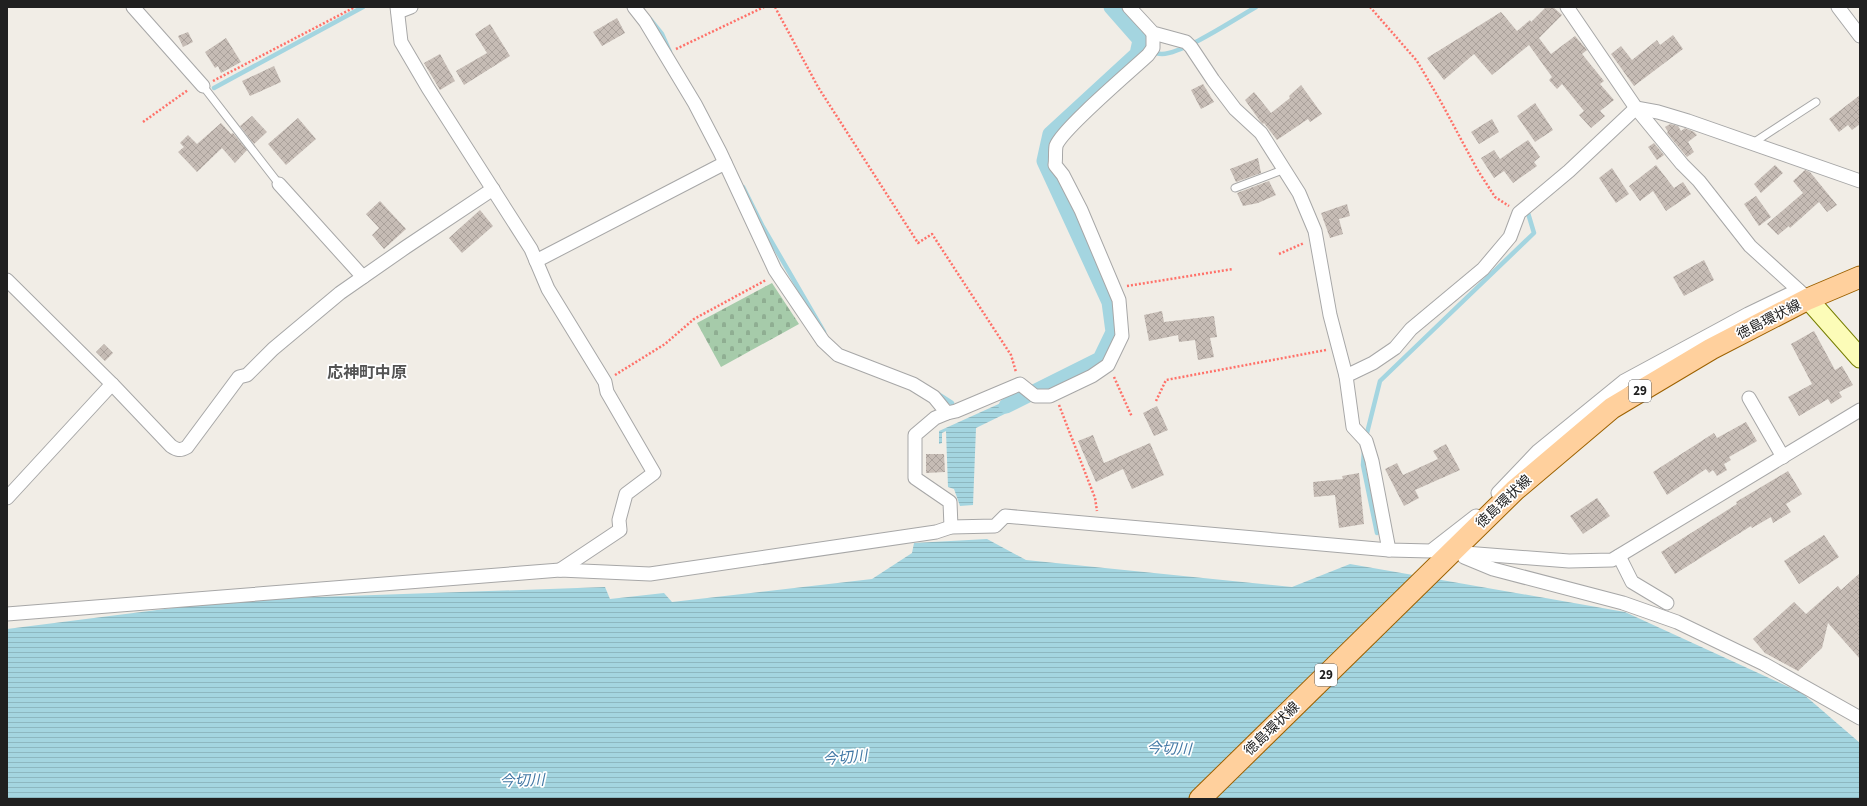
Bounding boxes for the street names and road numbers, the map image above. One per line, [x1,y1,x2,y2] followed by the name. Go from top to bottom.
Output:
[1733,295,1805,345] street label: 徳島環状線
[1629,380,1651,402] road number: 29
[1472,471,1536,533] street label: 徳島環状線
[1315,664,1337,686] road number: 29
[1240,697,1304,761] street label: 徳島環状線

